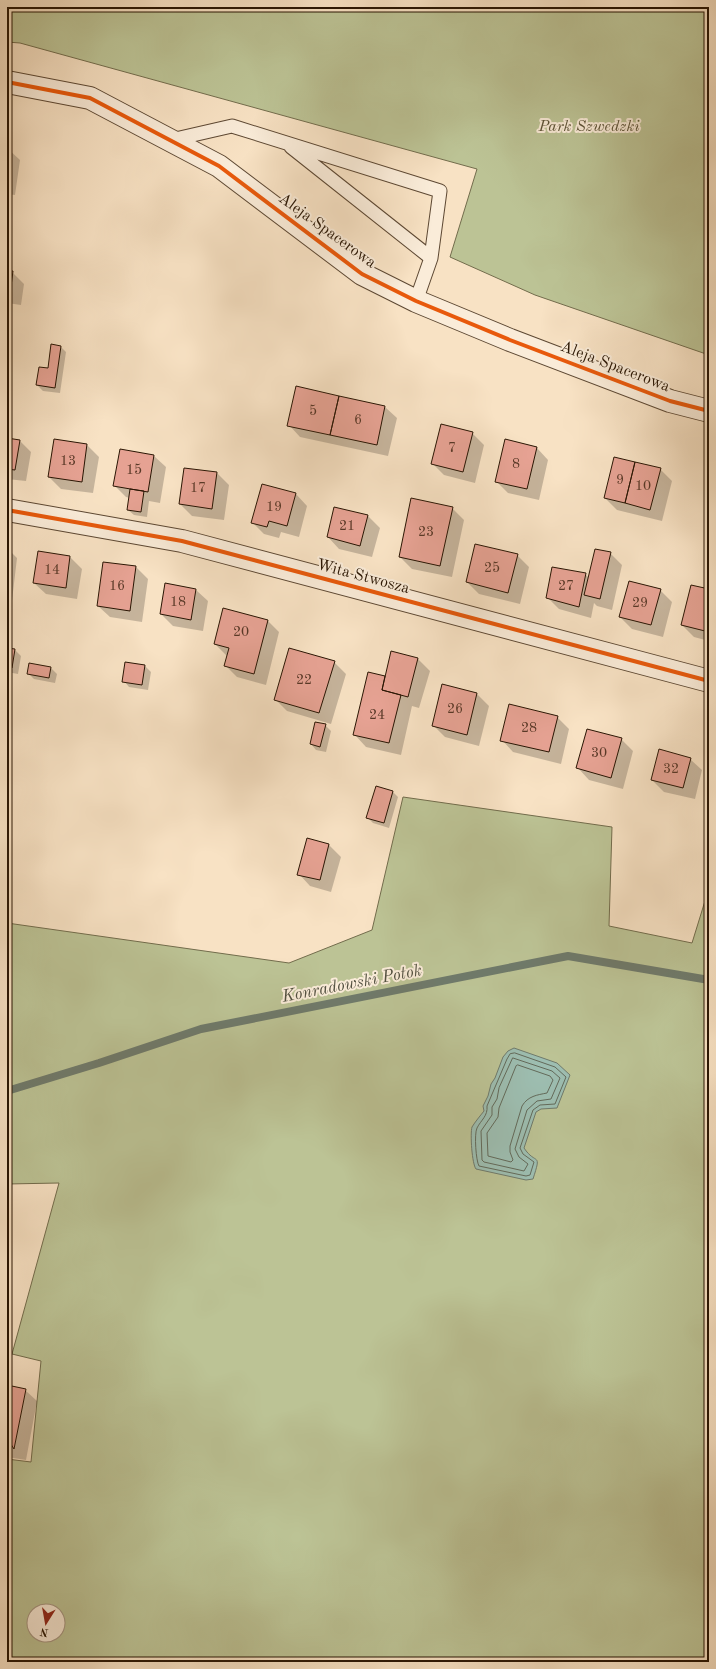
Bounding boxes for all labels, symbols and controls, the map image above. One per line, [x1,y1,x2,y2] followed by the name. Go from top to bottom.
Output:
[537,119,640,135] park label: Park Szwedzki
[275,190,379,272] street label: Aleja Spacerowa
[558,339,672,395] street label: Aleja Spacerowa
[309,404,317,418] house number: 5
[354,413,362,427] house number: 6
[448,441,456,455] house number: 7
[60,454,76,468] house number: 13
[512,457,520,471] house number: 8
[126,463,142,477] house number: 15
[616,473,624,487] house number: 9
[635,479,651,493] house number: 10
[190,481,206,495] house number: 17
[266,500,282,514] house number: 19
[339,519,355,533] house number: 21
[418,525,434,539] house number: 23
[315,557,411,597] street label: Wita Stwosza
[484,561,500,575] house number: 25
[44,563,60,577] house number: 14
[109,579,125,593] house number: 16
[558,579,574,593] house number: 27
[170,595,186,609] house number: 18
[632,596,648,610] house number: 29
[233,625,249,639] house number: 20
[296,673,312,687] house number: 22
[447,702,463,716] house number: 26
[369,708,385,722] house number: 24
[521,721,537,735] house number: 28
[591,746,607,760] house number: 30
[663,762,679,776] house number: 32
[280,962,424,1006] water label: Konradowski Potok
[26,1603,66,1643] north arrow
[39,1625,50,1638] text: N

